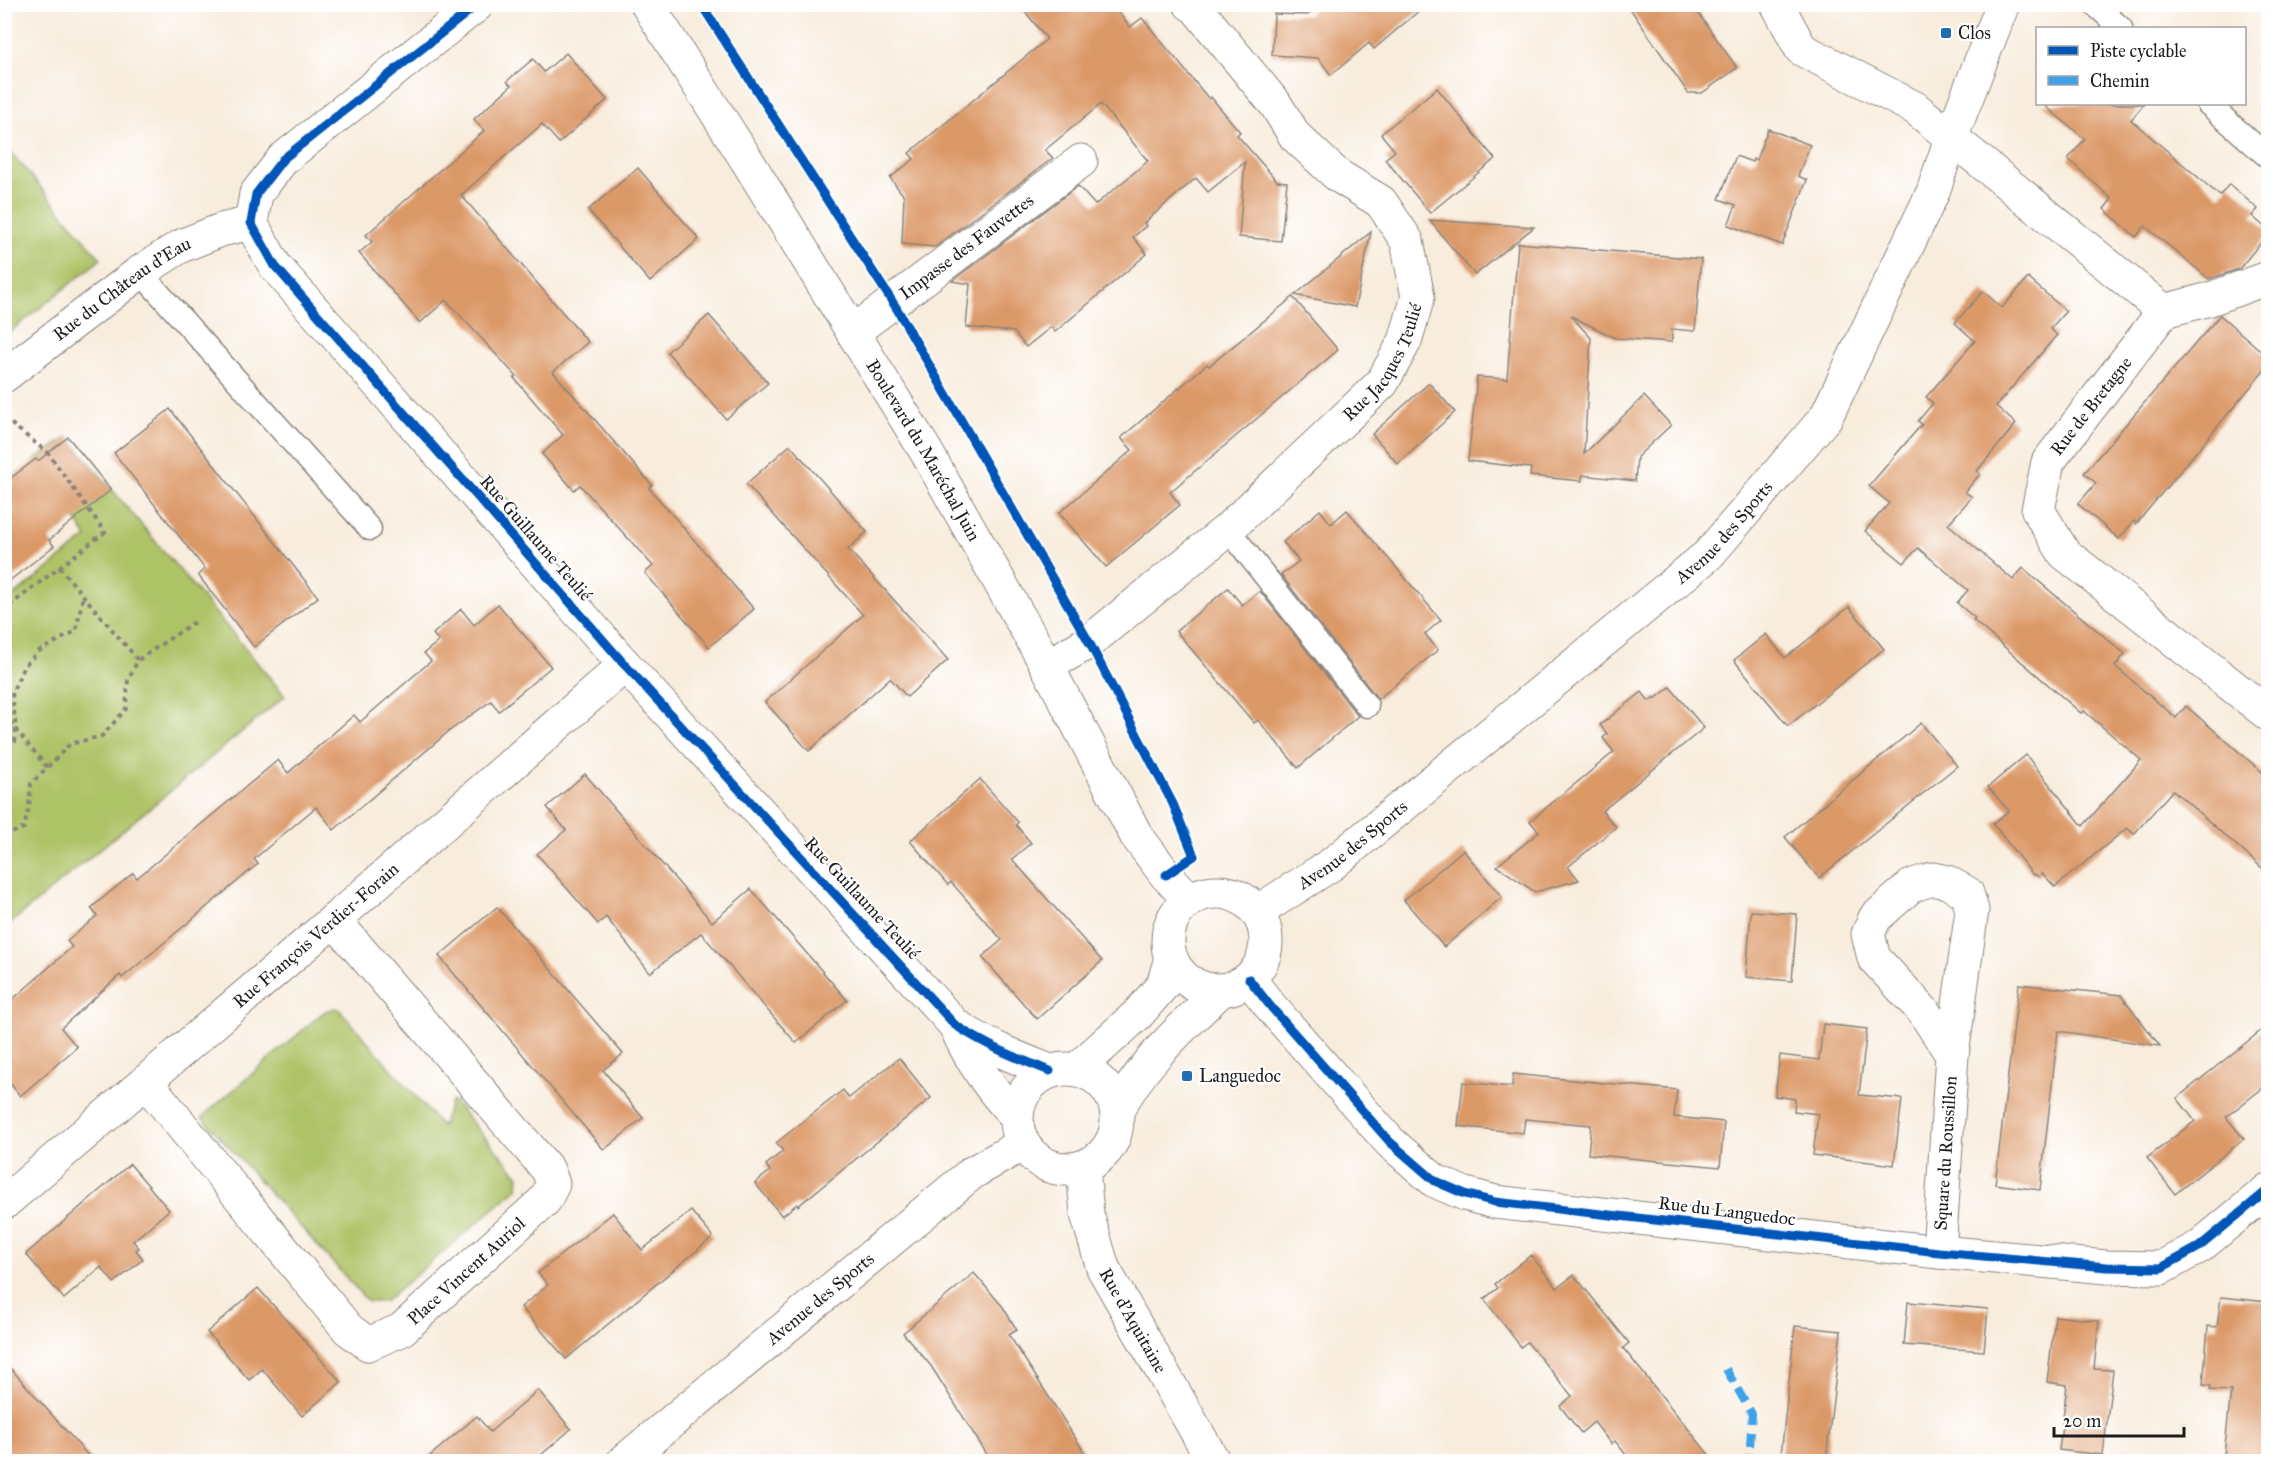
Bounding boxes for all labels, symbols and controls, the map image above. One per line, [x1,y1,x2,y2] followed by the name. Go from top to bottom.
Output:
[1958,22,1991,44] place label: Clos
[1939,26,1953,40] marker: Clos
[2036,27,2246,105] legend
[2090,40,2187,62] text: Piste cyclable
[2090,70,2150,92] text: Chemin
[895,189,1038,304] street label: Impasse des Fauvettes
[49,232,194,345] street label: Rue du Château d'Eau
[1338,300,1427,426] street label: Rue Jacques Teulié
[2046,352,2137,460] street label: Rue de Bretagne
[861,356,985,545] street label: Boulevard du Maréchal Juin
[475,471,597,606] street label: Rue Guillaume Teulié
[1670,476,1777,589] street label: Avenue des Sports
[1293,795,1412,895] street label: Avenue des Sports
[799,832,925,964] street label: Rue Guillaume Teulié
[228,858,403,1013] street label: Rue François Verdier-Forain
[1199,1065,1282,1088] place label: Languedoc
[1180,1069,1194,1083] marker: Languedoc
[1929,1075,1962,1231] street label: Square du Roussillon
[1657,1192,1797,1231] street label: Rue du Languedoc
[403,1212,530,1330] street label: Place Vincent Auriol
[761,1248,879,1350] street label: Avenue des Sports
[1094,1264,1172,1377] street label: Rue d'Aquitaine
[2054,1400,2184,1438] scale bar
[2063,1410,2101,1432] text: 20 m

